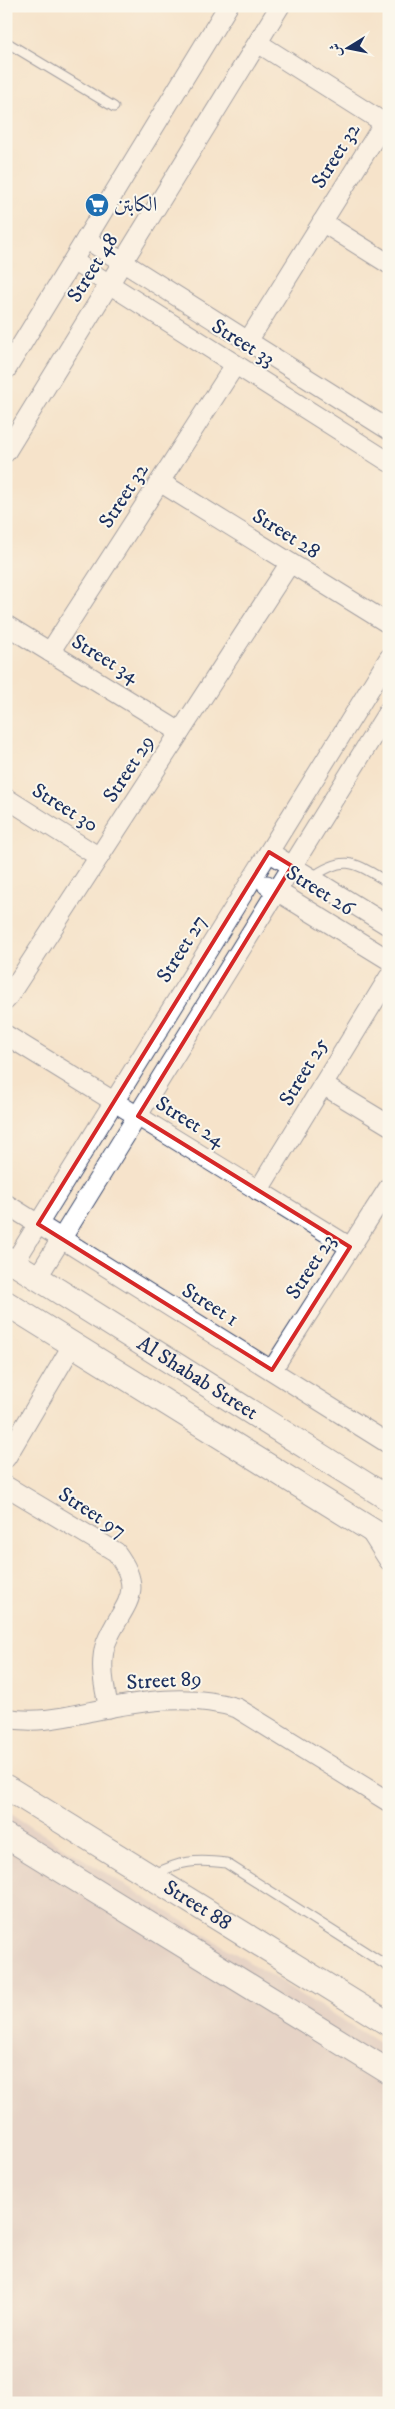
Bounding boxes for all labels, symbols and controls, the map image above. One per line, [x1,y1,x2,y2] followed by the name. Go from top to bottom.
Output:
[322,22,372,72] north arrow
[326,42,346,58] text: ش
[306,118,367,194] street label: Street 32
[84,192,110,218] supermarket icon: الكابتن
[114,192,157,218] place label: الكابتن
[62,229,124,307] street label: Street 48
[206,313,280,373] street label: Street 33
[93,458,155,533] street label: Street 32
[247,503,325,565] street label: Street 28
[67,629,144,690] street label: Street 34
[98,730,160,808] street label: Street 29
[27,778,103,838] street label: Street 30
[281,860,360,923] street label: Street 26
[151,910,213,988] street label: Street 27
[274,1033,334,1111] street label: Street 25
[151,1091,230,1154] street label: Street 24
[280,1230,342,1304] street label: Street 23
[177,1278,243,1332] street label: Street 1
[132,1331,263,1426] street label: Al Shabab Street
[53,1481,131,1545] street label: Street 97
[126,1666,202,1696] street label: Street 89
[158,1875,236,1936] street label: Street 88

